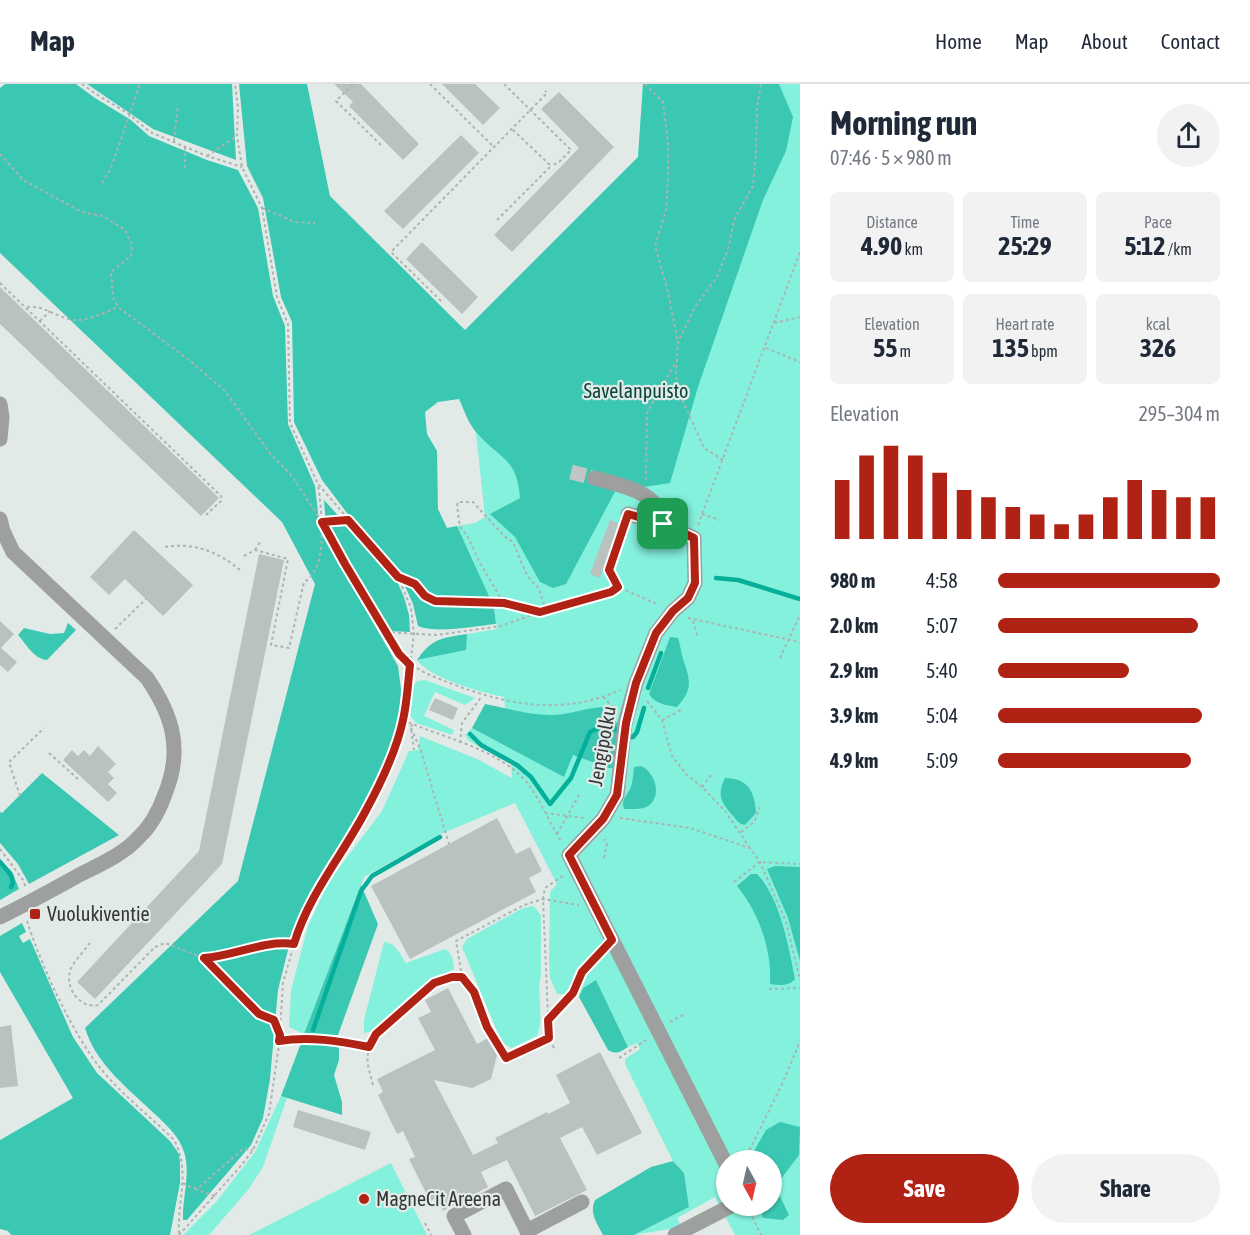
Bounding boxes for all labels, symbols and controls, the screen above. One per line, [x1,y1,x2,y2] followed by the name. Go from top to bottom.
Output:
[30,25,75,57] text: Map
[935,29,982,53] text: Home
[1015,29,1049,53] text: Map
[1082,29,1128,53] text: About
[1161,29,1220,53] text: Contact
[830,104,977,142] text: Morning run
[1157,104,1220,167] button: share
[830,146,952,169] text: 07:46 · 5 × 980 m
[866,213,918,231] text: Distance
[1010,213,1040,231] text: Time
[1144,213,1172,231] text: Pace
[861,231,902,261] text: 4.90
[998,231,1052,261] text: 25:29
[1124,231,1166,261] text: 5:12
[902,240,923,258] text: km
[1166,240,1192,258] text: /km
[864,315,920,333] text: Elevation
[996,315,1054,333] text: Heart rate
[1146,315,1170,333] text: kcal
[873,333,897,363] text: 55
[992,333,1029,363] text: 135
[1140,333,1176,363] text: 326
[897,342,911,360] text: m
[1029,342,1058,360] text: bpm
[584,379,688,402] park label: Savelanpuisto
[830,402,899,425] text: Elevation
[1138,402,1220,425] text: 295–304 m
[637,498,688,549] pin
[646,507,679,540] icon: arrive
[830,569,875,592] text: 980 m
[926,569,958,592] text: 4:58
[830,614,878,637] text: 2.0 km
[926,614,958,637] text: 5:07
[830,659,878,682] text: 2.9 km
[926,659,958,682] text: 5:40
[583,704,620,788] street label: Jengipolku
[830,704,878,727] text: 3.9 km
[926,704,958,727] text: 5:04
[830,749,878,772] text: 4.9 km
[926,749,958,772] text: 5:09
[47,902,150,925] place label: Vuolukiventie
[28,907,42,921] marker: Vuolukiventie
[716,1150,782,1216] north arrow
[716,1150,782,1216] map controls
[830,1154,1019,1223] button: Save
[1031,1154,1220,1223] button: Share
[376,1187,501,1210] place label: MagneCit Areena
[357,1192,371,1206] marker: MagneCit Areena

